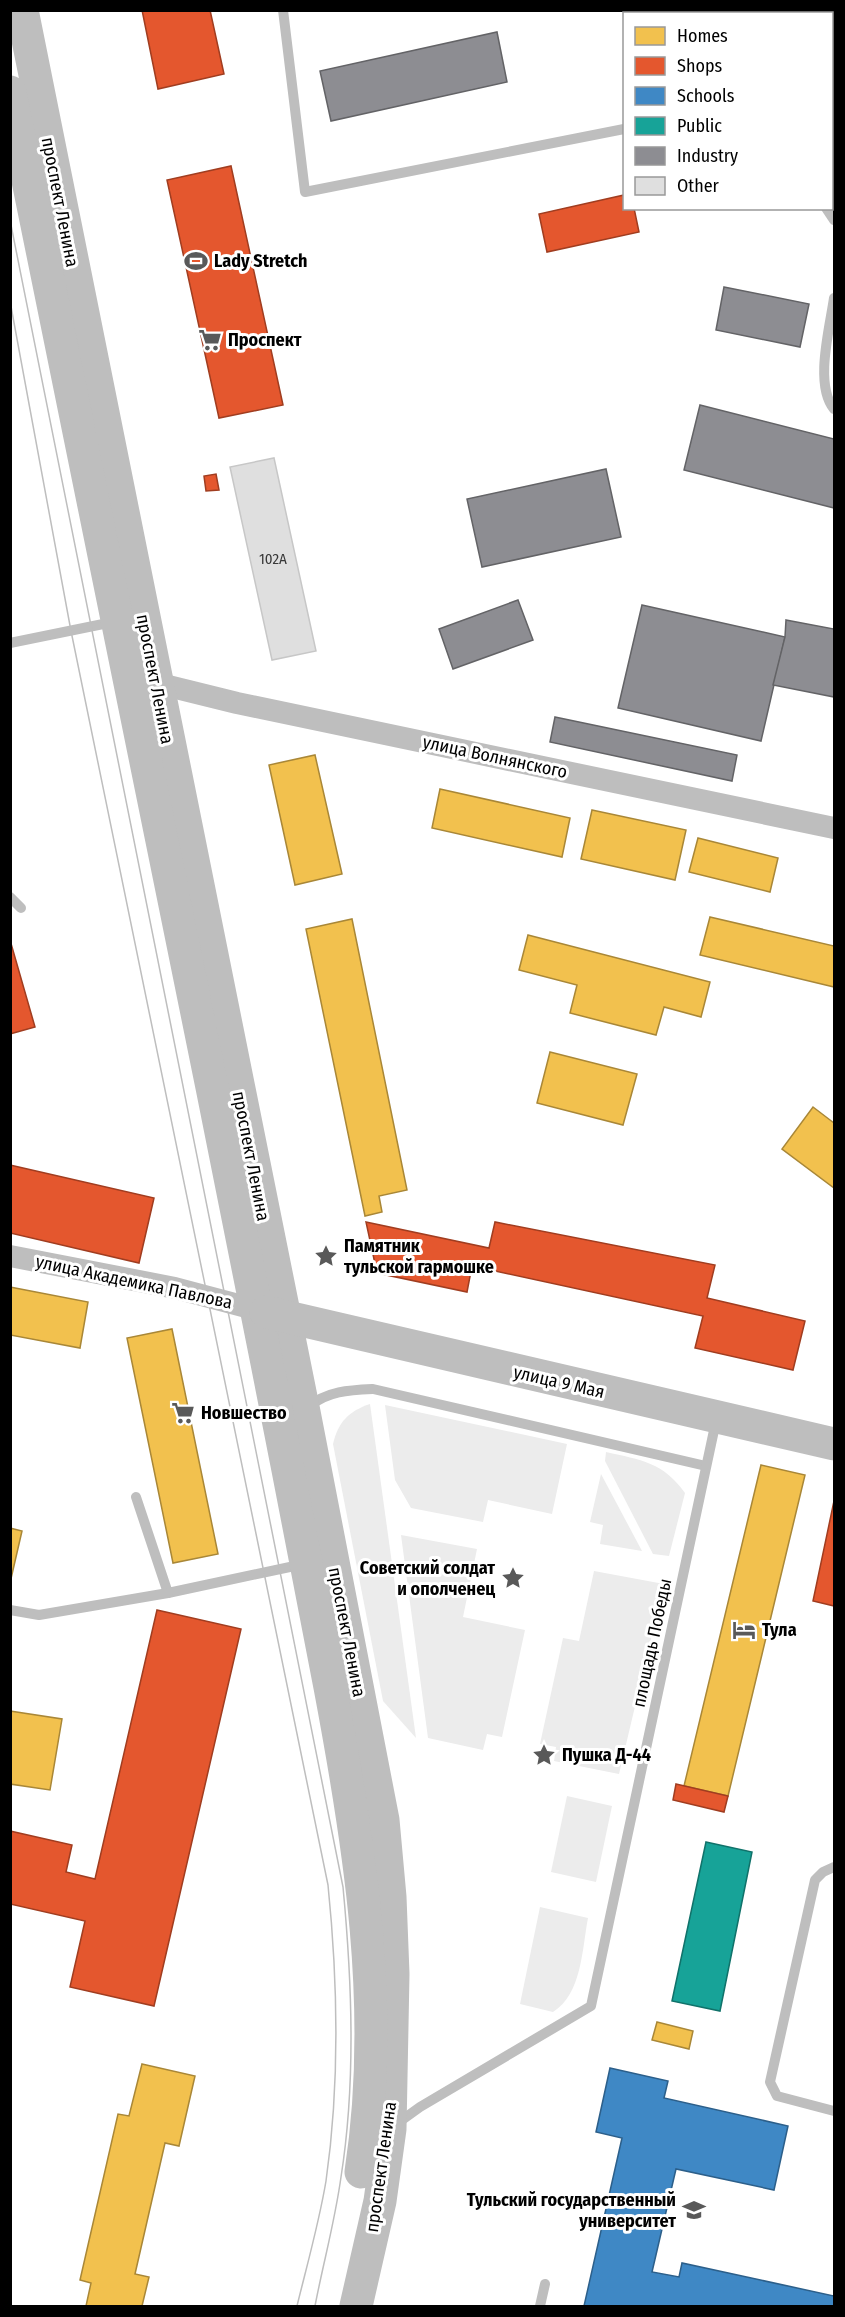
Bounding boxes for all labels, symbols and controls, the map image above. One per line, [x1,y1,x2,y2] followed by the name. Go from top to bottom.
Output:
[623,12,833,210] legend
[677,25,728,47] text: Homes
[677,55,722,77] text: Shops
[677,85,735,107] text: Schools
[677,115,722,137] text: Public
[37,135,83,269] street label: проспект Ленина
[677,145,738,167] text: Industry
[677,175,720,197] text: Other
[183,248,209,274] sports icon: Lady Stretch
[214,250,308,272] place label: Lady Stretch
[197,327,223,353] supermarket icon: Проспект
[228,329,302,351] place label: Проспект
[259,550,287,568] house number: 102А
[132,612,178,746] street label: проспект Ленина
[421,731,569,783] street label: улица Волнянского
[228,1089,274,1223] street label: проспект Ленина
[344,1235,494,1278] place label: Памятник тульской гармошке
[313,1243,339,1269] place icon: Памятник тульской гармошке
[34,1250,235,1314] street label: улица Академика Павлова
[511,1361,607,1403] street label: улица 9 Мая
[170,1400,196,1426] supermarket icon: Новшество
[201,1402,287,1424] place label: Новшество
[360,1557,495,1600] place label: Советский солдат и ополченец
[324,1565,370,1699] street label: проспект Ленина
[500,1565,526,1591] place icon: Советский солдат и ополченец
[628,1577,676,1709] street label: площадь Победы
[731,1617,757,1643] hotel icon: Тула
[762,1619,797,1641] place label: Тула
[531,1742,557,1768] place icon: Пушка Д-44
[562,1744,651,1766] place label: Пушка Д-44
[361,2100,401,2234] street label: проспект Ленина
[467,2189,676,2232] place label: Тульский государственный университет
[681,2197,707,2223] school or university icon: Тульский государственный университет

